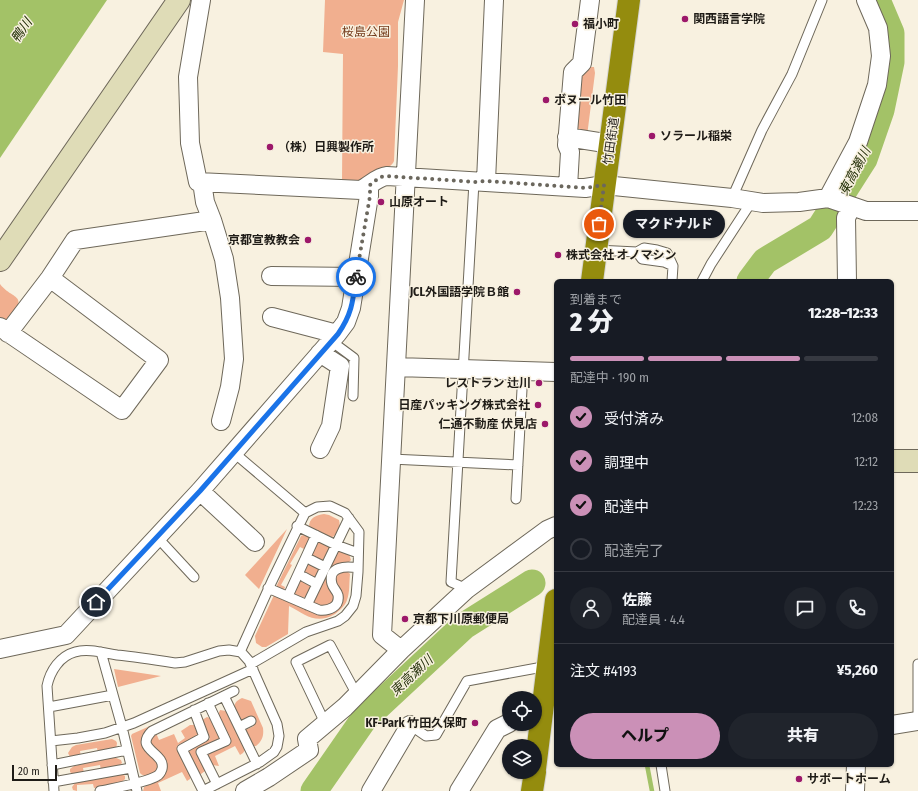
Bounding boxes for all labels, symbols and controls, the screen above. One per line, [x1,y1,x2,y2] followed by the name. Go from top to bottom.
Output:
[693,12,765,26] place label: 関西語言学院
[8,14,36,45] water label: 鴨川
[680,14,690,24] marker: 関西語言学院
[583,17,619,31] place label: 福小町
[570,19,580,29] marker: 福小町
[342,25,390,39] park label: 桜島公園
[554,93,626,107] place label: ボヌール竹田
[541,95,551,105] marker: ボヌール竹田
[601,116,621,166] street label: 竹田街道
[660,129,732,143] place label: ソラール稲栄
[647,131,657,141] marker: ソラール稲栄
[278,140,374,154] place label: （株）日興製作所
[265,142,275,152] marker: （株）日興製作所
[836,143,874,198] water label: 東高瀬川
[389,195,449,209] place label: 山原オート
[376,197,386,207] marker: 山原オート
[582,207,616,241] pin
[623,210,725,238] callout: マクドナルド
[588,213,610,235] icon: bag
[635,216,713,231] text: マクドナルド
[228,233,300,247] place label: 京都宣教教会
[303,235,313,245] marker: 京都宣教教会
[566,248,677,262] place label: 株式会社 オノマシン
[553,250,563,260] marker: 株式会社 オノマシン
[336,257,376,297] courier
[345,266,367,288] icon: bike
[409,285,509,299] place label: JCL外国語学院Ｂ館
[512,287,522,297] marker: JCL外国語学院Ｂ館
[570,292,622,307] text: 到着まで
[808,304,878,322] text: 12:28–12:33
[570,307,613,338] text: 2 分
[570,370,649,385] text: 配達中 · 190 m
[445,376,531,390] place label: レストラン 辻川
[534,378,544,388] marker: レストラン 辻川
[398,398,530,412] place label: 日産パッキング株式会社
[533,400,543,410] marker: 日産パッキング株式会社
[570,406,592,428] icon: check
[604,410,664,428] text: 受付済み
[851,410,878,425] text: 12:08
[439,417,537,431] place label: 仁通不動産 伏見店
[540,419,550,429] marker: 仁通不動産 伏見店
[570,450,592,472] icon: check
[604,454,649,472] text: 調理中
[854,454,878,469] text: 12:12
[570,494,592,516] icon: check
[604,498,649,516] text: 配達中
[853,498,878,513] text: 12:23
[604,542,664,560] text: 配達完了
[79,585,113,619] pin
[570,587,612,629] button: person
[784,587,826,629] button: chat
[836,587,878,629] button: phone
[85,591,107,613] icon: home
[622,591,652,609] text: 佐藤
[413,612,509,626] place label: 京都下川原郵便局
[622,612,685,627] text: 配達員 · 4.4
[400,614,410,624] marker: 京都下川原郵便局
[387,651,437,699] water label: 東高瀬川
[837,661,878,679] text: ¥5,260
[570,662,637,680] text: 注文 #4193
[502,691,542,779] map controls
[502,691,542,731] button: locate
[570,713,720,759] button: ヘルプ
[728,713,878,759] button: 共有
[365,716,467,730] place label: KF-Park 竹田久保町
[470,718,480,728] marker: KF-Park 竹田久保町
[502,739,542,779] button: layers
[12,763,57,782] scale bar
[18,765,40,778] text: 20 m
[807,772,891,786] place label: サポートホーム
[794,774,804,784] marker: サポートホーム

